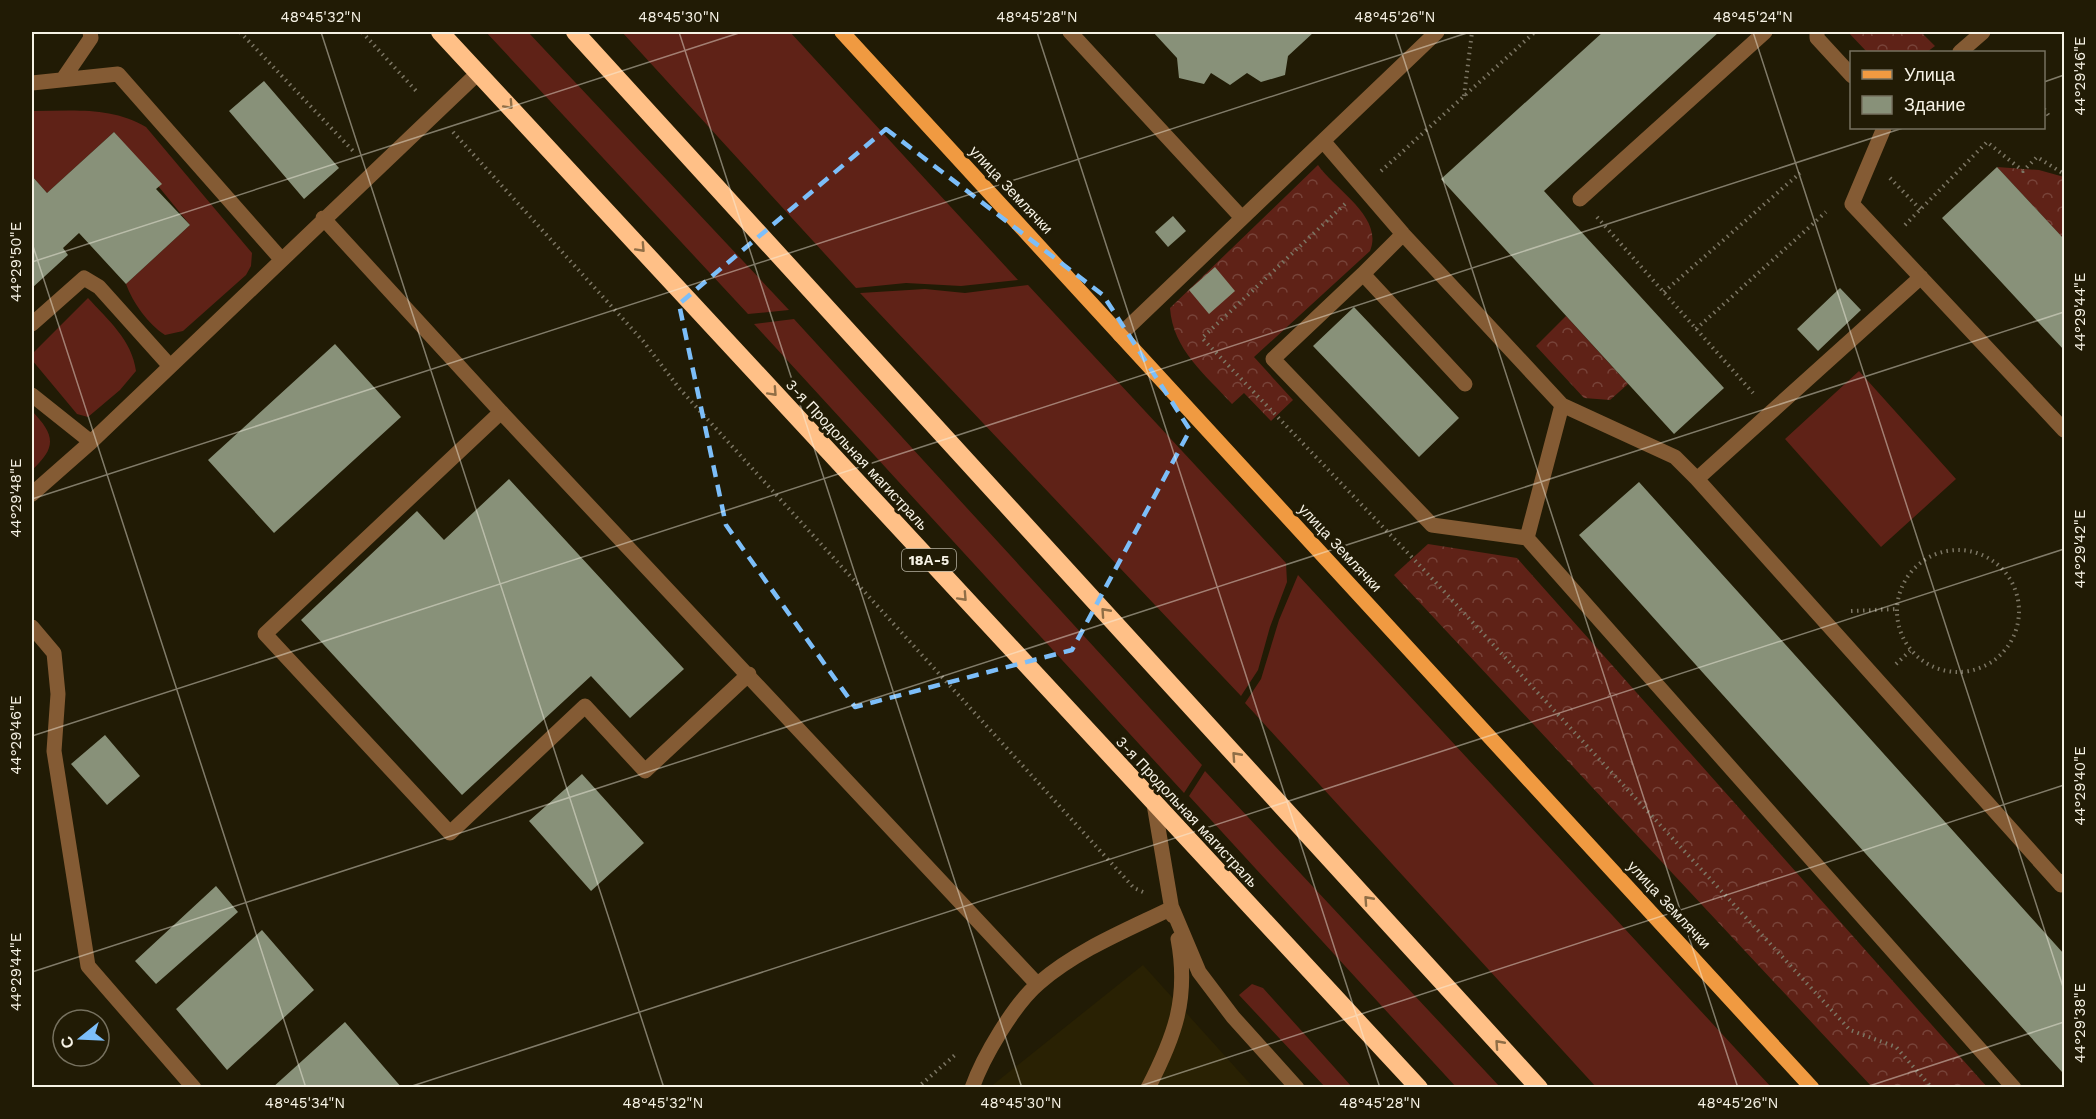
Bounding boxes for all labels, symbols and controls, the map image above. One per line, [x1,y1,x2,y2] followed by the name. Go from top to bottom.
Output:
[281,8,361,26] text: 48°45'32"N
[638,8,720,26] text: 48°45'30"N
[996,8,1078,26] text: 48°45'28"N
[1354,8,1436,26] text: 48°45'26"N
[1713,8,1793,26] text: 48°45'24"N
[2071,36,2089,116] text: 44°29'46"E
[1850,51,2045,129] legend
[1904,64,1956,85] text: Улица
[1904,94,1965,115] text: Здание
[501,98,512,109] one-way arrow
[966,142,1056,238] street label: улица Землячки
[7,222,25,302] text: 44°29'50"E
[634,242,645,252] one-way arrow
[2071,273,2089,351] text: 44°29'44"E
[782,376,932,534] street label: 3-я Продольная магистраль
[766,385,777,395] one-way arrow
[7,458,25,538] text: 44°29'48"E
[1295,500,1385,596] street label: улица Землячки
[2071,510,2089,588] text: 44°29'42"E
[902,549,956,571] road number: 18А-5
[955,589,966,600] one-way arrow
[1101,608,1112,619] one-way arrow
[7,695,25,775] text: 44°29'46"E
[1112,733,1262,891] street label: 3-я Продольная магистраль
[2071,746,2089,826] text: 44°29'40"E
[1232,753,1243,763] one-way arrow
[1624,857,1714,953] street label: улица Землячки
[1364,897,1375,907] one-way arrow
[7,933,25,1011] text: 44°29'44"E
[2071,983,2089,1063] text: 44°29'38"E
[51,1008,111,1068] north arrow
[56,1034,78,1051] text: С
[1495,1041,1506,1051] one-way arrow
[265,1094,345,1112] text: 48°45'34"N
[623,1094,703,1112] text: 48°45'32"N
[980,1094,1062,1112] text: 48°45'30"N
[1339,1094,1421,1112] text: 48°45'28"N
[1697,1094,1779,1112] text: 48°45'26"N

